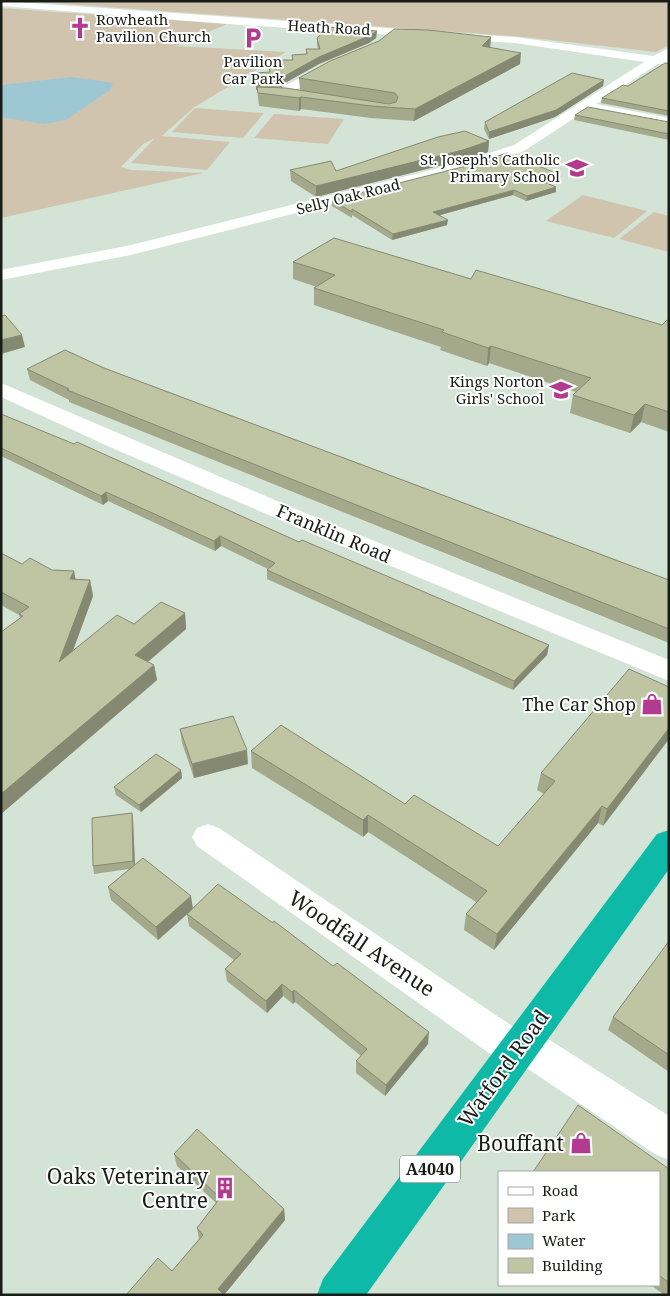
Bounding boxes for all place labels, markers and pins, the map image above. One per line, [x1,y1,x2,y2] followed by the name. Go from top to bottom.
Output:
[96,9,211,46] place label: Rowheath Pavilion Church
[67,15,93,41] church icon: Rowheath Pavilion Church
[240,25,266,51] parking icon: Pavilion Car Park
[222,51,284,88] place label: Pavilion Car Park
[420,149,560,186] place label: St. Joseph's Catholic Primary School
[564,155,590,181] school or university icon: St. Joseph's Catholic Primary School
[450,371,544,408] place label: Kings Norton Girls' School
[548,377,574,403] school or university icon: Kings Norton Girls' School
[639,691,665,717] shop icon: The Car Shop
[522,692,636,716] place label: The Car Shop
[477,1129,564,1157] place label: Bouffant
[568,1130,594,1156] shop icon: Bouffant
[47,1162,208,1214] place label: Oaks Veterinary Centre
[212,1175,238,1201] building icon: Oaks Veterinary Centre

